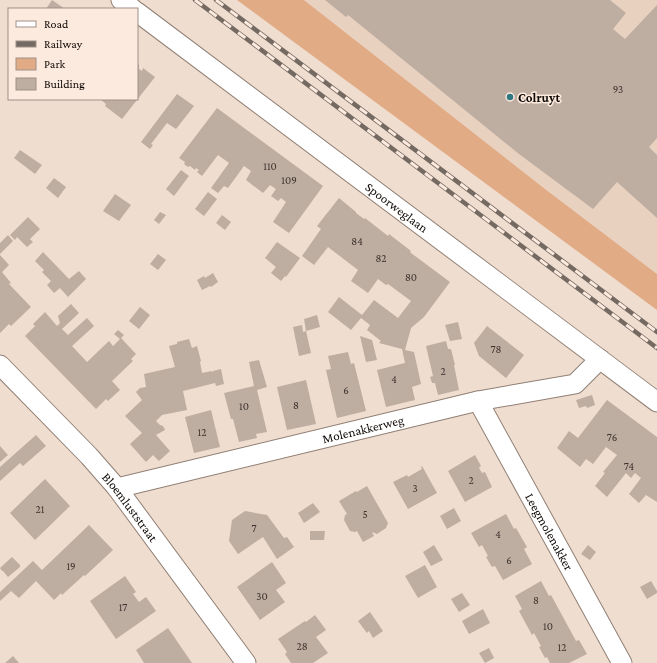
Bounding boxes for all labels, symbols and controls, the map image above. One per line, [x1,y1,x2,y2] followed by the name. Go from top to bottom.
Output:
[8,8,138,100] legend
[44,17,69,31] text: Road
[44,37,83,51] text: Railway
[44,57,66,71] text: Park
[44,77,85,91] text: Building
[613,83,623,95] house number: 93
[518,90,560,105] place label: Colruyt
[505,92,515,102] marker: Colruyt
[263,160,277,172] house number: 110
[281,174,297,186] house number: 109
[362,179,431,236] street label: Spoorweglaan
[351,235,363,247] house number: 84
[375,252,387,264] house number: 82
[405,271,417,283] house number: 80
[491,343,502,355] house number: 78
[440,365,446,377] house number: 2
[391,373,397,385] house number: 4
[343,384,349,396] house number: 6
[293,399,299,411] house number: 8
[239,400,249,412] house number: 10
[321,412,406,446] street label: Molenakkerweg
[198,426,206,438] house number: 12
[607,431,617,443] house number: 76
[624,460,635,472] house number: 74
[99,470,161,545] street label: Bloemluststraat
[468,474,474,486] house number: 2
[412,482,418,494] house number: 3
[522,491,577,573] street label: Leegmolenakker
[36,503,45,515] house number: 21
[362,508,368,520] house number: 5
[251,522,257,534] house number: 7
[495,528,501,540] house number: 4
[506,554,512,566] house number: 6
[66,560,76,572] house number: 19
[256,590,268,602] house number: 30
[533,594,539,606] house number: 8
[119,601,127,613] house number: 17
[543,620,553,632] house number: 10
[296,640,308,652] house number: 28
[558,641,566,653] house number: 12

